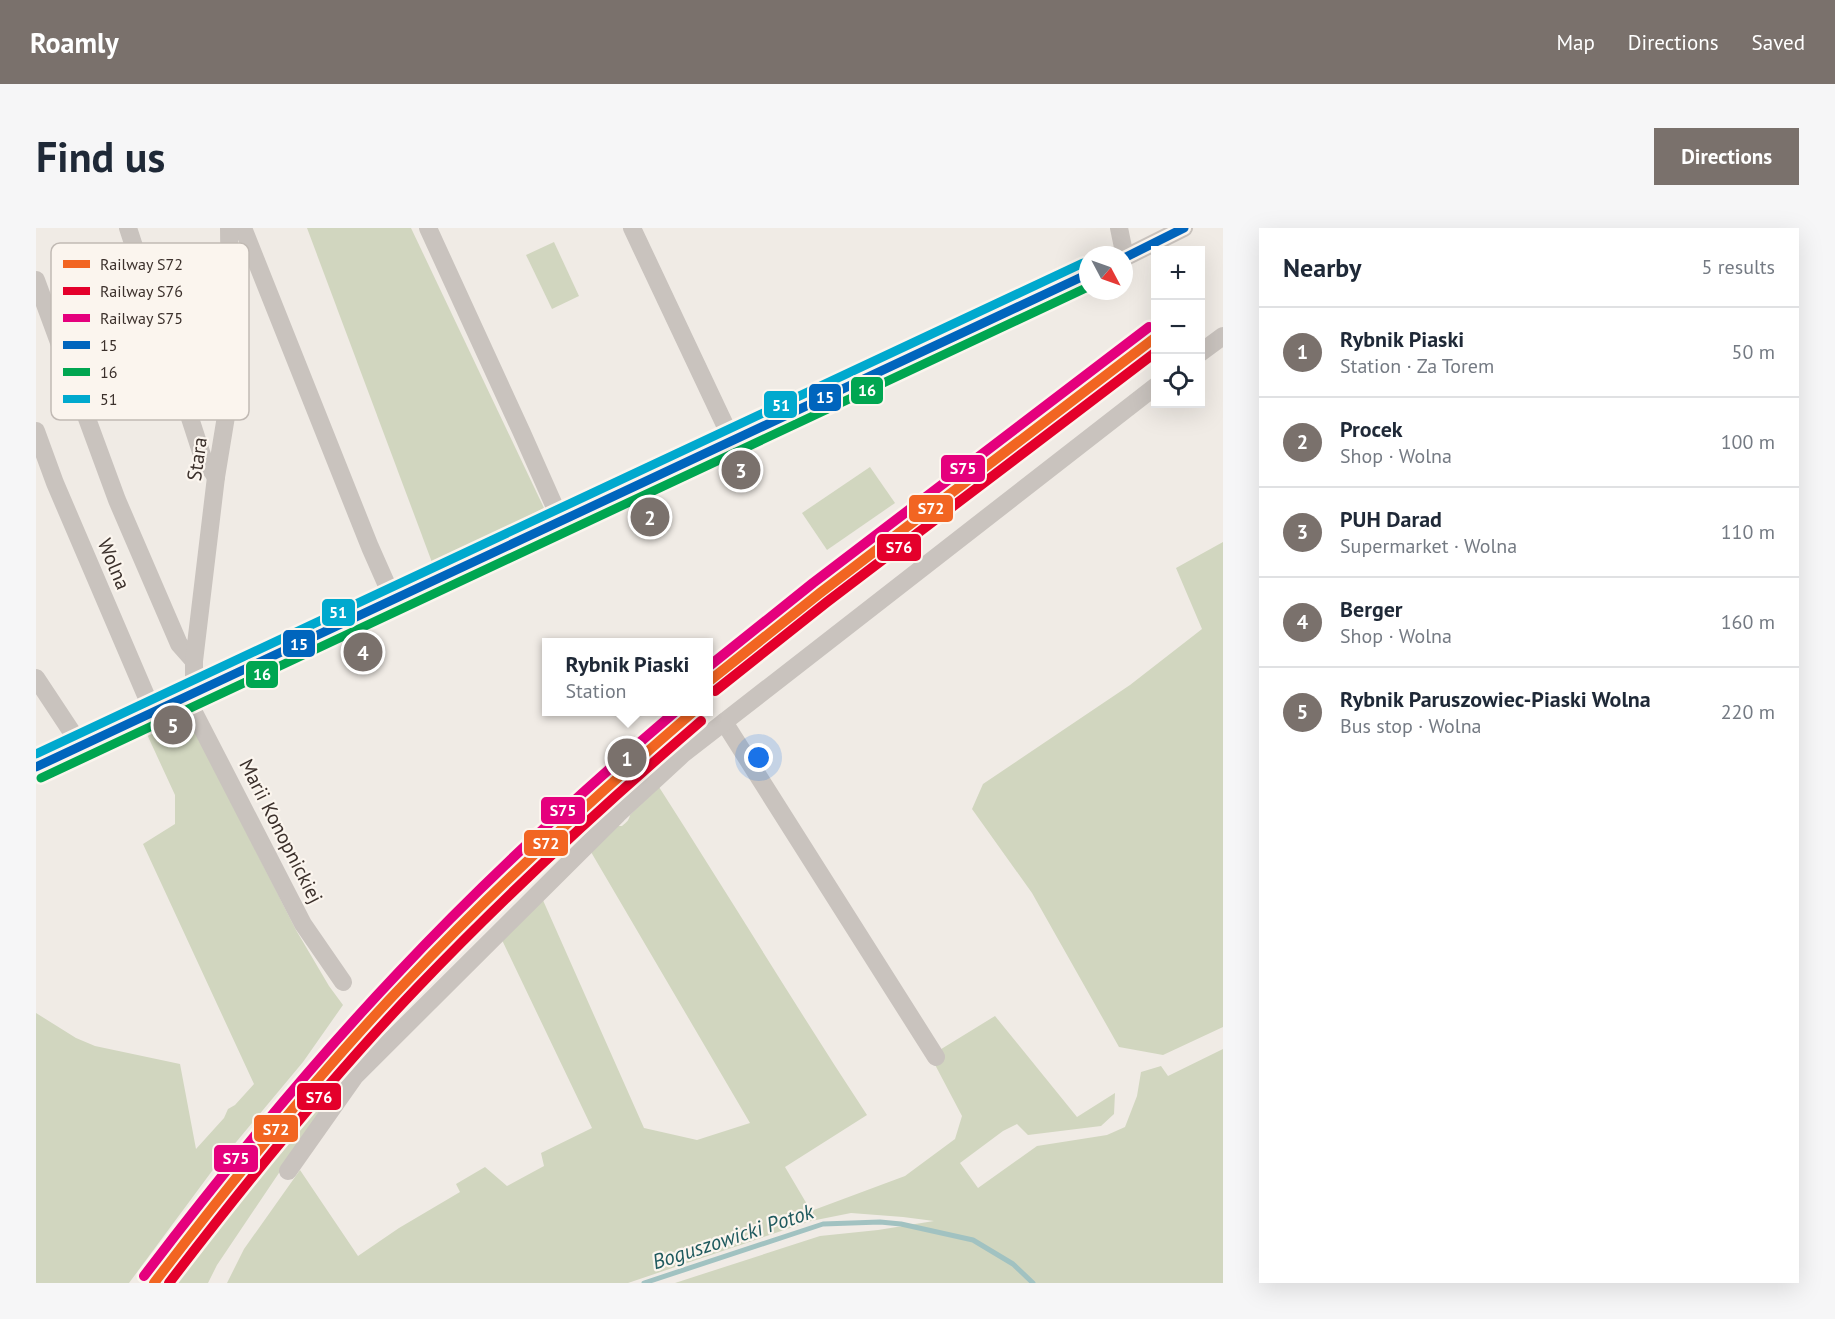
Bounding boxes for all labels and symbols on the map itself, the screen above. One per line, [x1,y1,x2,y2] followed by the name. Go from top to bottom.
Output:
[51,243,249,420] legend
[1079,246,1133,300] north arrow
[100,254,183,274] text: Railway S72
[100,281,183,301] text: Railway S76
[100,308,183,328] text: Railway S75
[100,335,117,355] text: 15
[100,362,117,382] text: 16
[850,376,884,405] line badge: 16
[858,380,876,400] text: 16
[808,383,842,412] line badge: 15
[816,387,834,407] text: 15
[100,389,117,409] text: 51
[763,390,798,419] line badge: 51
[772,395,790,415] text: 51
[181,435,213,483] street label: Stara
[722,448,760,492] pin: 3
[940,454,986,483] line badge: S75
[950,458,976,478] text: S75
[630,494,670,540] pin: 2
[908,494,954,523] line badge: S72
[918,498,944,518] text: S72
[876,533,922,562] line badge: S76
[92,534,136,594] street label: Wolna
[886,537,912,557] text: S76
[321,598,356,627] line badge: 51
[329,602,347,622] text: 51
[282,629,316,658] line badge: 15
[344,630,382,674] pin: 4
[290,634,308,654] text: 15
[245,660,279,689] line badge: 16
[253,664,271,684] text: 16
[154,702,192,748] pin: 5
[608,736,646,780] pin: 1
[744,743,773,772] your location
[233,754,329,908] street label: Marii Konopnickiej
[540,796,586,825] line badge: S75
[550,800,576,820] text: S75
[523,829,569,857] line badge: S72
[533,833,559,853] text: S72
[296,1082,342,1111] line badge: S76
[306,1087,332,1107] text: S76
[253,1114,299,1143] line badge: S72
[263,1119,289,1139] text: S72
[213,1144,259,1173] line badge: S75
[223,1148,249,1168] text: S75
[649,1197,818,1275] water label: Boguszowicki Potok

